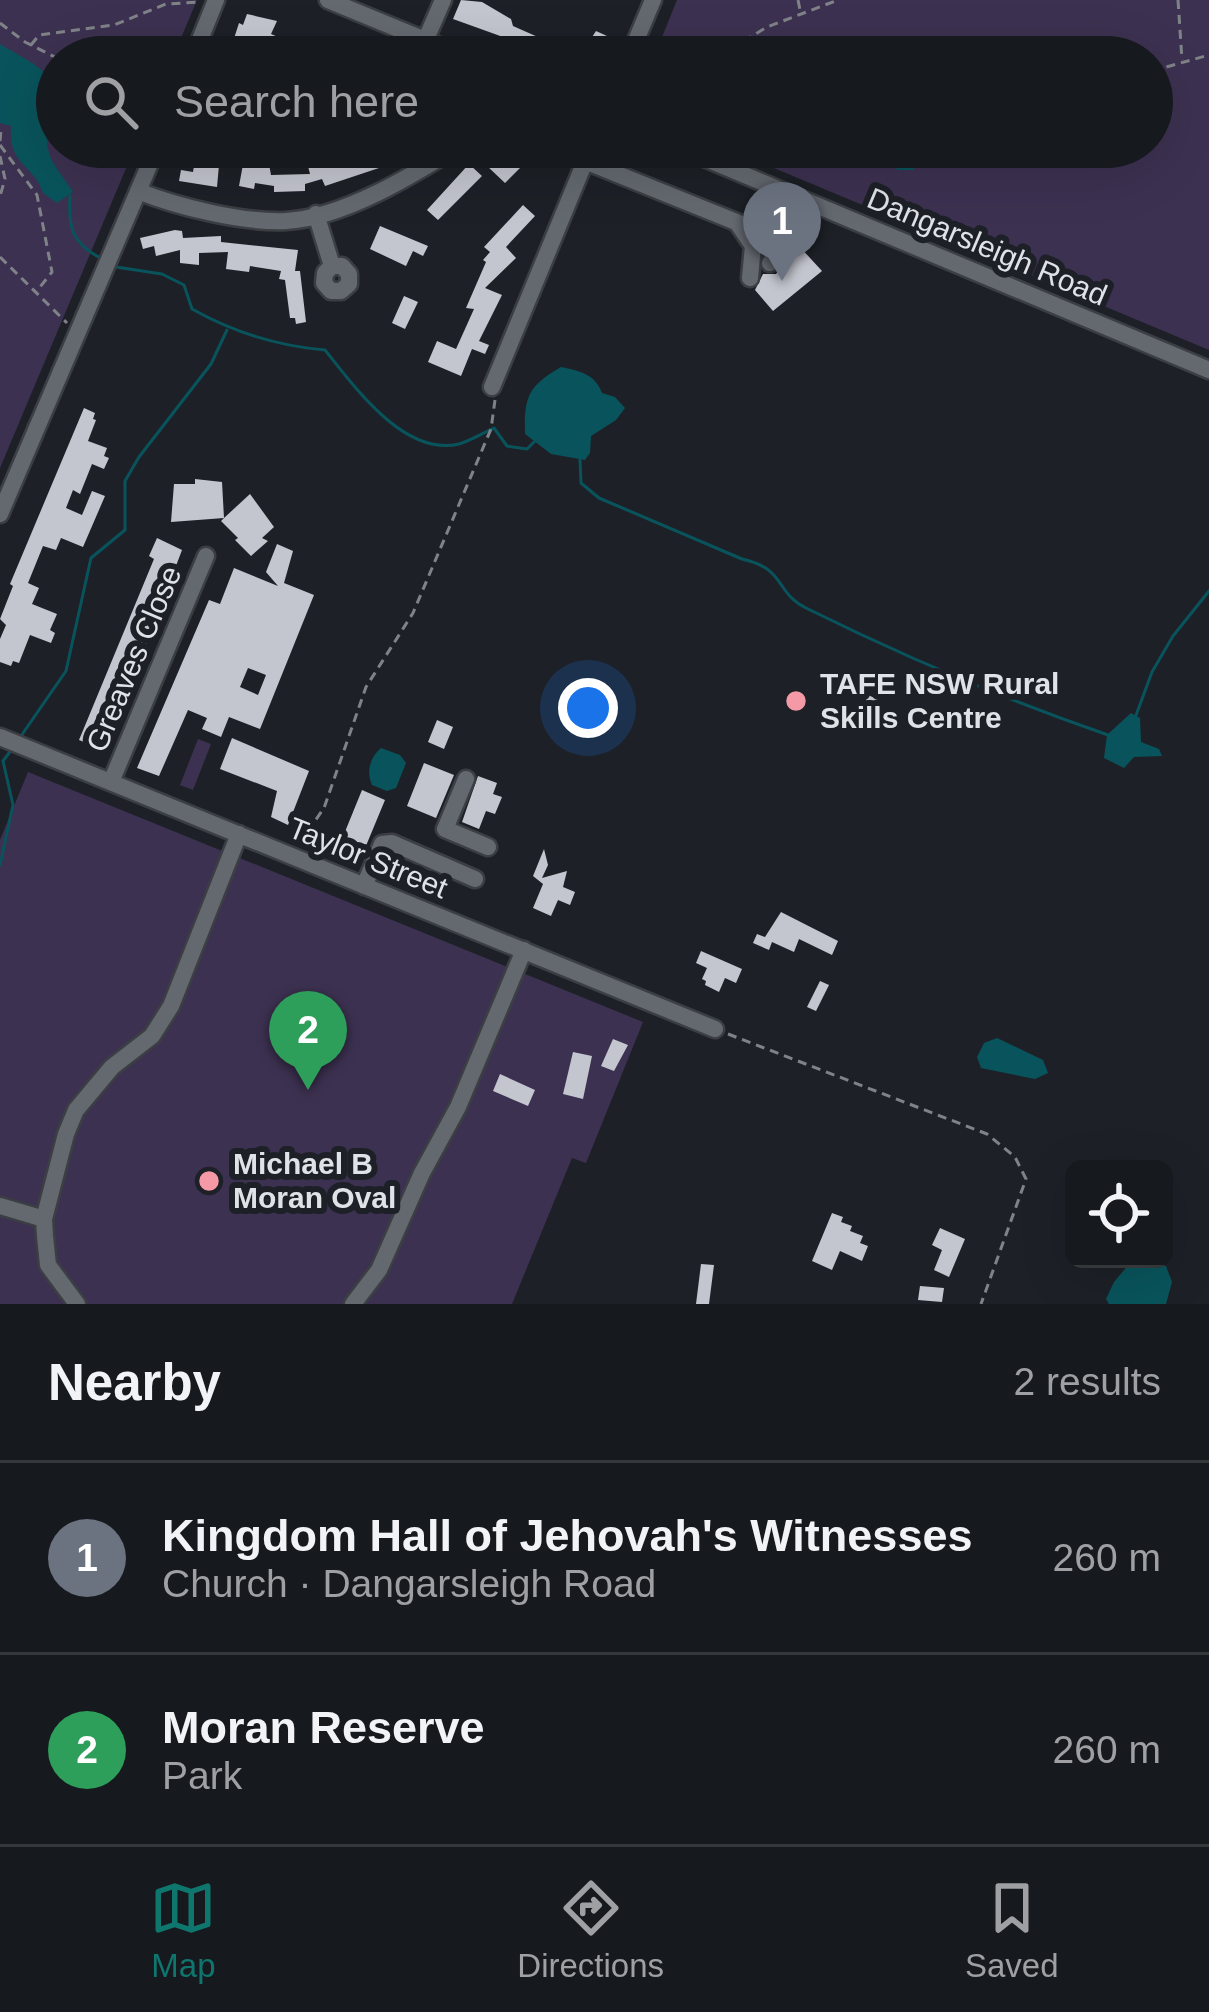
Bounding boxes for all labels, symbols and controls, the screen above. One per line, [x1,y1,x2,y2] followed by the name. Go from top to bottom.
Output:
[36,36,1173,168] search box
[78,69,144,135] icon: search
[174,76,419,127] text: Search here
[863,181,1112,312] street label: Dangarsleigh Road
[743,182,821,281] pin: 1
[80,561,187,757] street label: Greaves Close
[820,667,1059,734] place label: TAFE NSW Rural Skills Centre
[558,678,618,738] your location
[783,688,809,714] marker: TAFE NSW Rural Skills Centre
[284,811,453,905] street label: Taylor Street
[269,991,347,1090] pin: 2
[233,1147,396,1214] place label: Michael B Moran Oval
[1065,1160,1173,1268] map controls
[1065,1160,1173,1268] button: locate
[196,1168,222,1194] marker: Michael B Moran Oval
[48,1354,221,1411] text: Nearby
[1014,1360,1161,1403] text: 2 results
[162,1510,972,1561] text: Kingdom Hall of Jehovah's Witnesses
[76,1536,98,1579] text: 1
[1053,1536,1161,1579] text: 260 m
[162,1562,656,1605] text: Church · Dangarsleigh Road
[162,1702,485,1753] text: Moran Reserve
[76,1728,98,1771] text: 2
[1053,1728,1161,1771] text: 260 m
[162,1754,242,1797] text: Park
[150,1875,216,1985] tab: Map
[517,1875,664,1985] tab: Directions
[965,1875,1059,1985] tab: Saved

